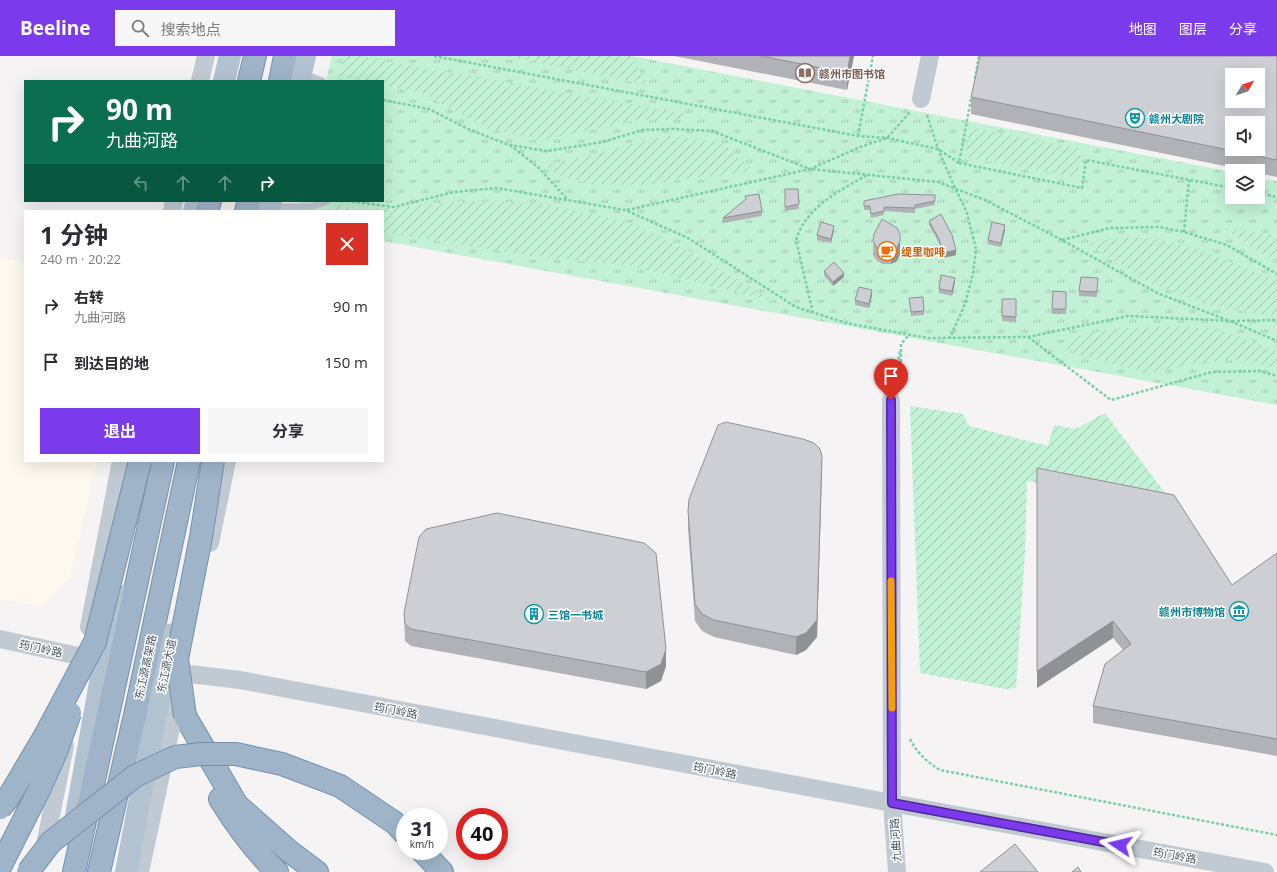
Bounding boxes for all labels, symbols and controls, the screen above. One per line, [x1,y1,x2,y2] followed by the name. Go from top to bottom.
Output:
[115,10,395,46] search box
[20,15,91,41] text: Beeline
[129,17,151,39] icon: search
[161,19,221,39] text: 搜索地点
[1129,19,1157,38] text: 地图
[1179,19,1207,38] text: 图层
[1229,19,1257,38] text: 分享
[794,62,816,84] library icon: 赣州市图书馆
[819,66,885,81] place label: 赣州市图书馆
[1225,68,1265,108] north arrow
[1225,68,1265,204] map controls
[106,90,173,128] text: 90 m
[40,96,92,148] icon: right
[1124,107,1146,129] theatre icon: 赣州大剧院
[1149,111,1204,126] place label: 赣州大剧院
[1225,116,1265,156] button: sound
[106,128,178,152] text: 九曲河路
[1225,164,1265,204] button: layers
[130,172,152,194] icon: left
[172,172,194,194] icon: ahead
[214,172,236,194] icon: ahead
[256,172,278,194] icon: right
[40,218,108,251] text: 1 分钟
[326,223,368,265] button: close
[876,240,898,262] cafe icon: 缇里咖啡
[901,244,945,259] place label: 缇里咖啡
[40,250,121,268] text: 240 m · 20:22
[74,287,104,307] text: 右转
[40,295,62,317] icon: right
[333,296,368,316] text: 90 m
[74,308,126,326] text: 九曲河路
[40,351,62,373] icon: arrive
[324,352,368,372] text: 150 m
[74,353,149,373] text: 到达目的地
[874,359,908,400] pin
[880,365,902,387] icon: arrive
[40,408,200,454] button: 退出
[208,408,368,454] button: 分享
[1228,600,1250,622] museum icon: 赣州市博物馆
[523,603,545,625] building icon: 三馆一书城
[1159,604,1225,619] place label: 赣州市博物馆
[548,607,604,622] place label: 三馆一书城
[131,633,159,701] street label: 东江源高架路
[18,636,64,660] street label: 筠门岭路
[153,638,179,694] street label: 东江源大道
[373,698,419,722] street label: 筠门岭路
[692,758,738,782] street label: 筠门岭路
[456,808,508,860] speed limit sign: 40
[411,815,433,842] text: 31
[886,818,904,862] street label: 九曲河路
[1099,824,1141,866] position arrow
[410,837,434,851] text: km/h
[1152,844,1198,866] street label: 筠门岭路

